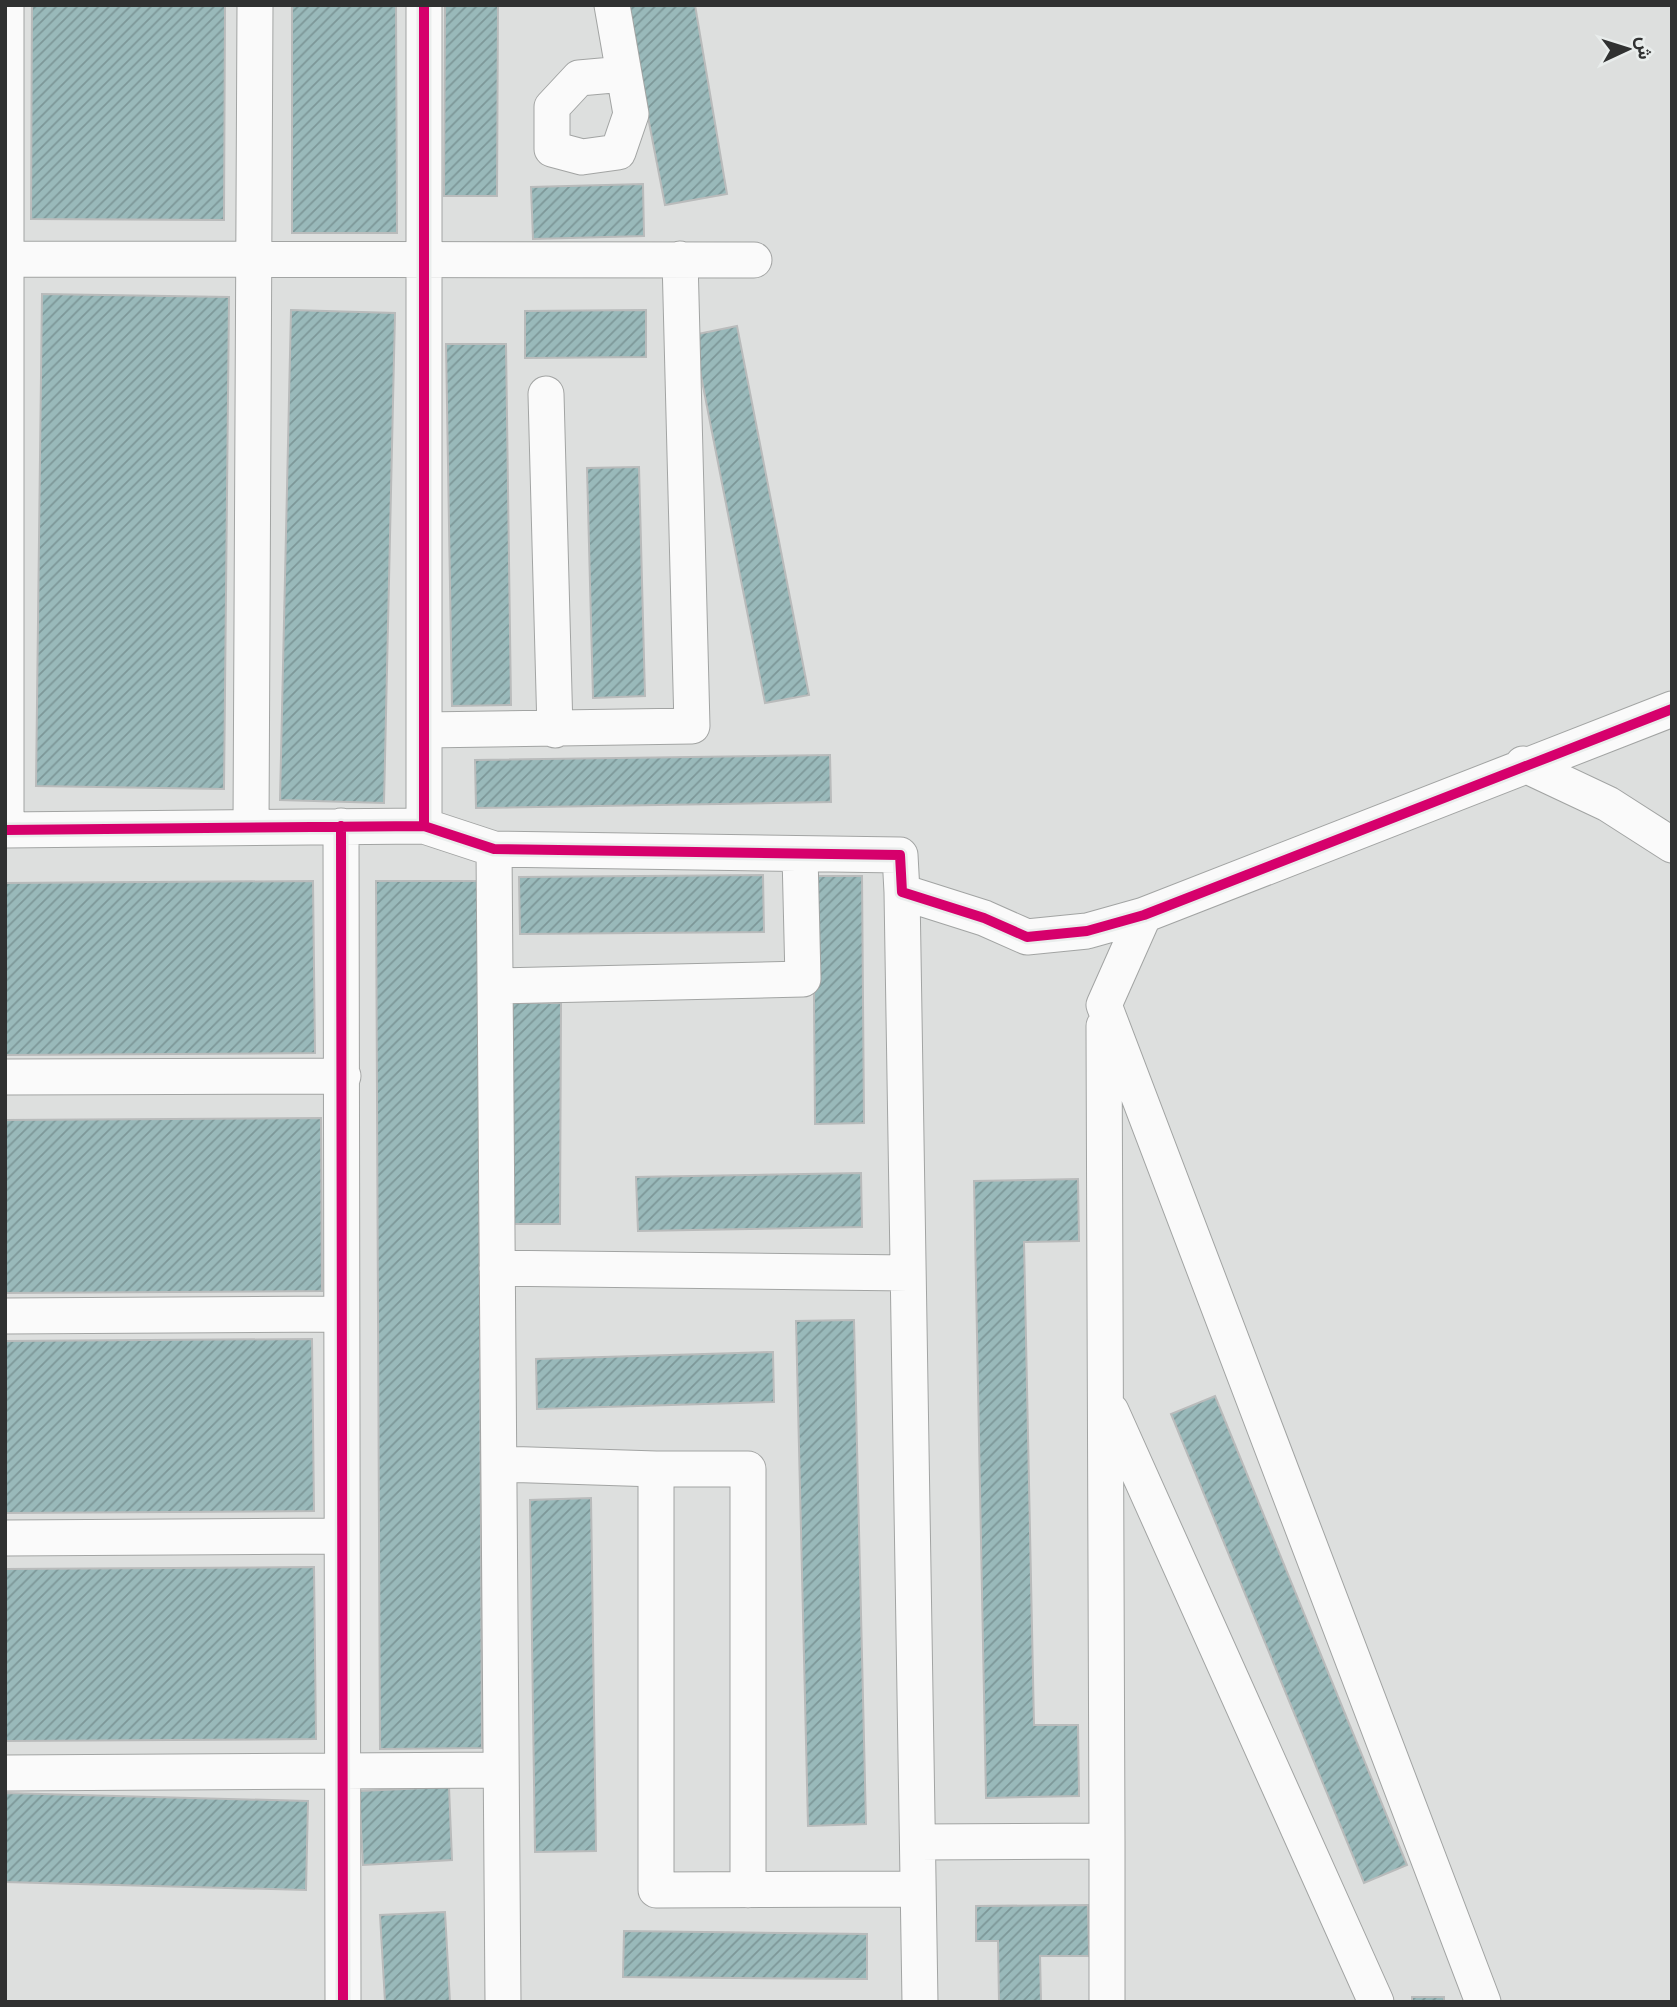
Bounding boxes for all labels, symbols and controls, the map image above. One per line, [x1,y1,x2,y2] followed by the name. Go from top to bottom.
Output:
[1593,14,1663,84] north arrow
[1632,36,1658,60] text: ش

